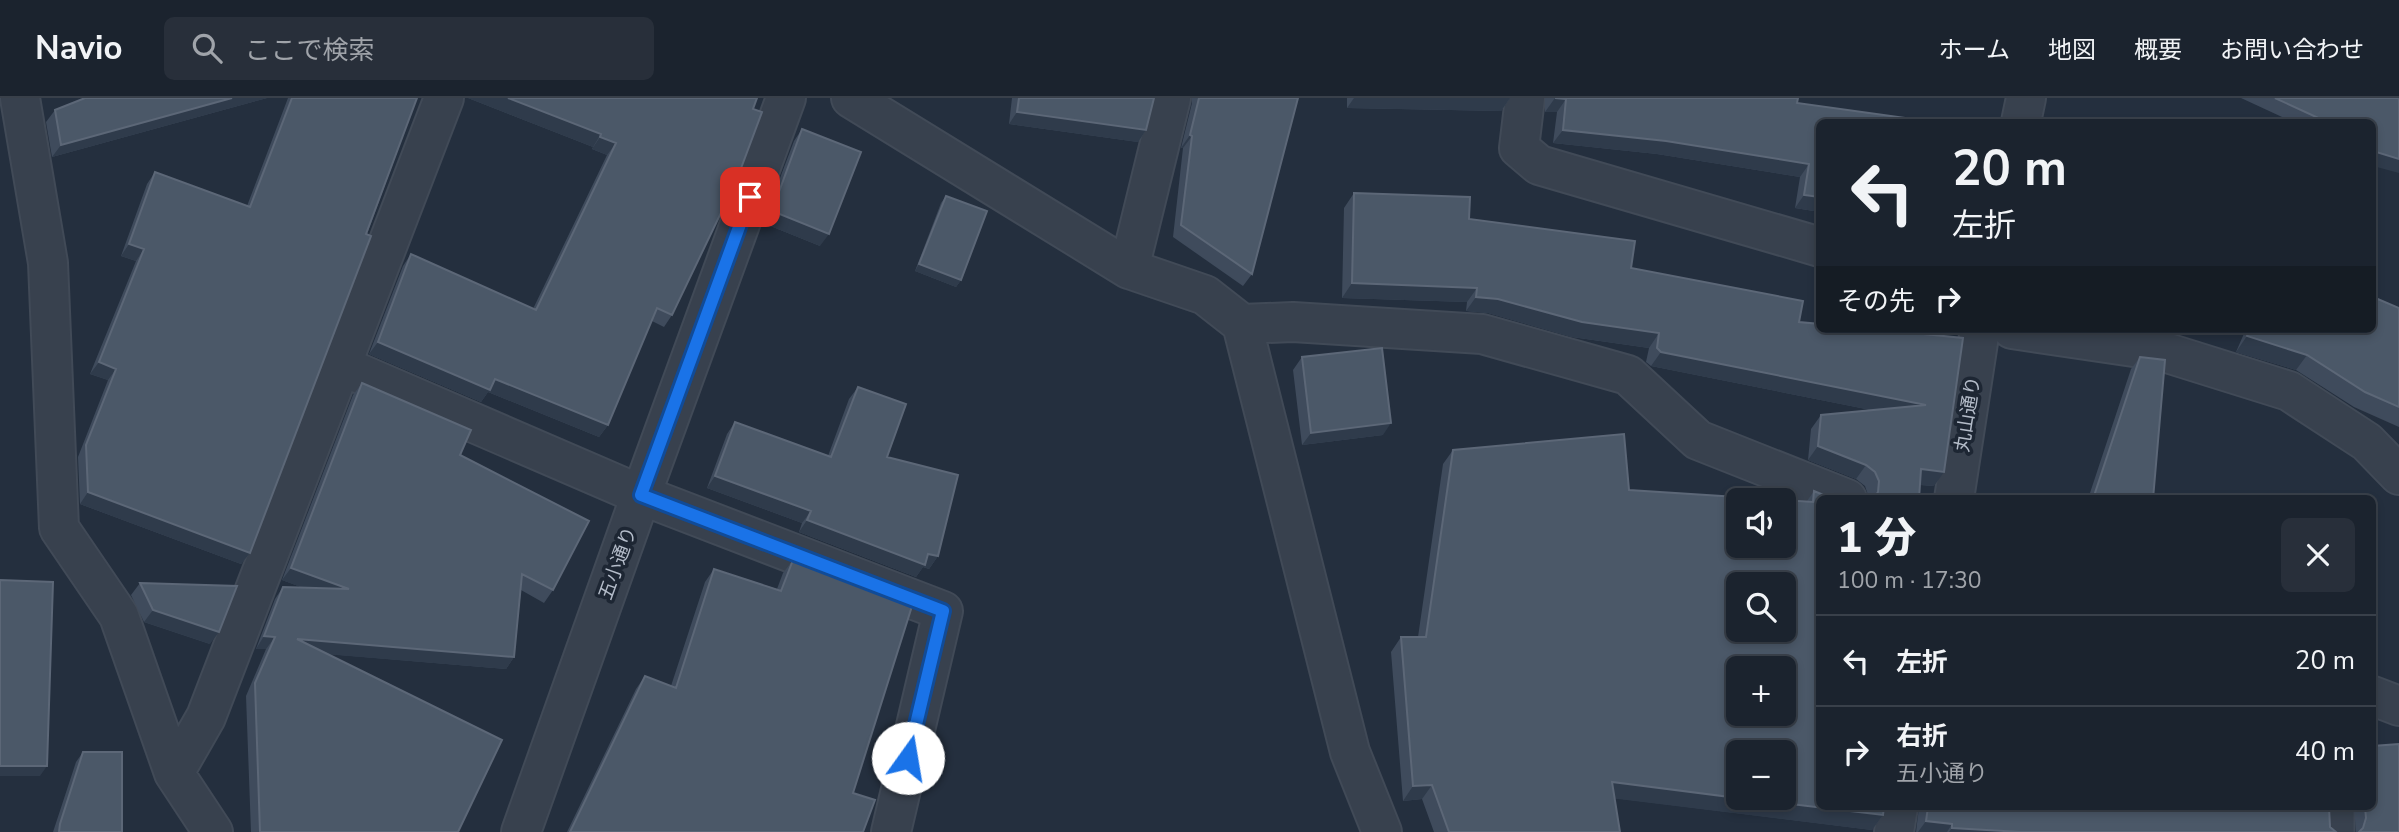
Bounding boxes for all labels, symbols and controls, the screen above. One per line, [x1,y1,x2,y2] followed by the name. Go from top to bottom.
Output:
[164,17,654,80] search box
[35,26,122,71] text: Navio
[188,29,226,67] icon: search
[244,33,374,68] text: ここで検索
[1939,34,2010,66] text: ホーム
[2048,34,2096,66] text: 地図
[2134,34,2182,66] text: 概要
[2220,34,2364,66] text: お問い合わせ
[1952,135,2067,202] text: 20 m
[1837,147,1928,238] icon: left
[720,167,780,227] pin
[731,178,769,216] icon: arrive
[1952,204,2016,247] text: 左折
[1929,280,1967,318] icon: right
[1837,284,1915,319] text: その先
[1949,375,1987,454] street label: 丸山通り
[1726,488,1796,810] map controls
[1726,488,1796,558] button: sound
[1837,510,1916,567] text: 1 分
[2281,518,2355,592] button: close
[593,523,643,604] street label: 五小通り
[1837,565,1982,596] text: 100 m · 17:30
[1726,572,1796,642] button: search
[1837,642,1875,680] icon: left
[2295,643,2355,678] text: 20 m
[1896,645,1948,680] text: 左折
[1726,656,1796,726] button: +
[1896,719,1948,754] text: 右折
[871,721,945,795] position arrow
[1837,733,1875,771] icon: right
[2295,734,2355,769] text: 40 m
[1726,740,1796,810] button: −
[1896,758,1988,789] text: 五小通り

